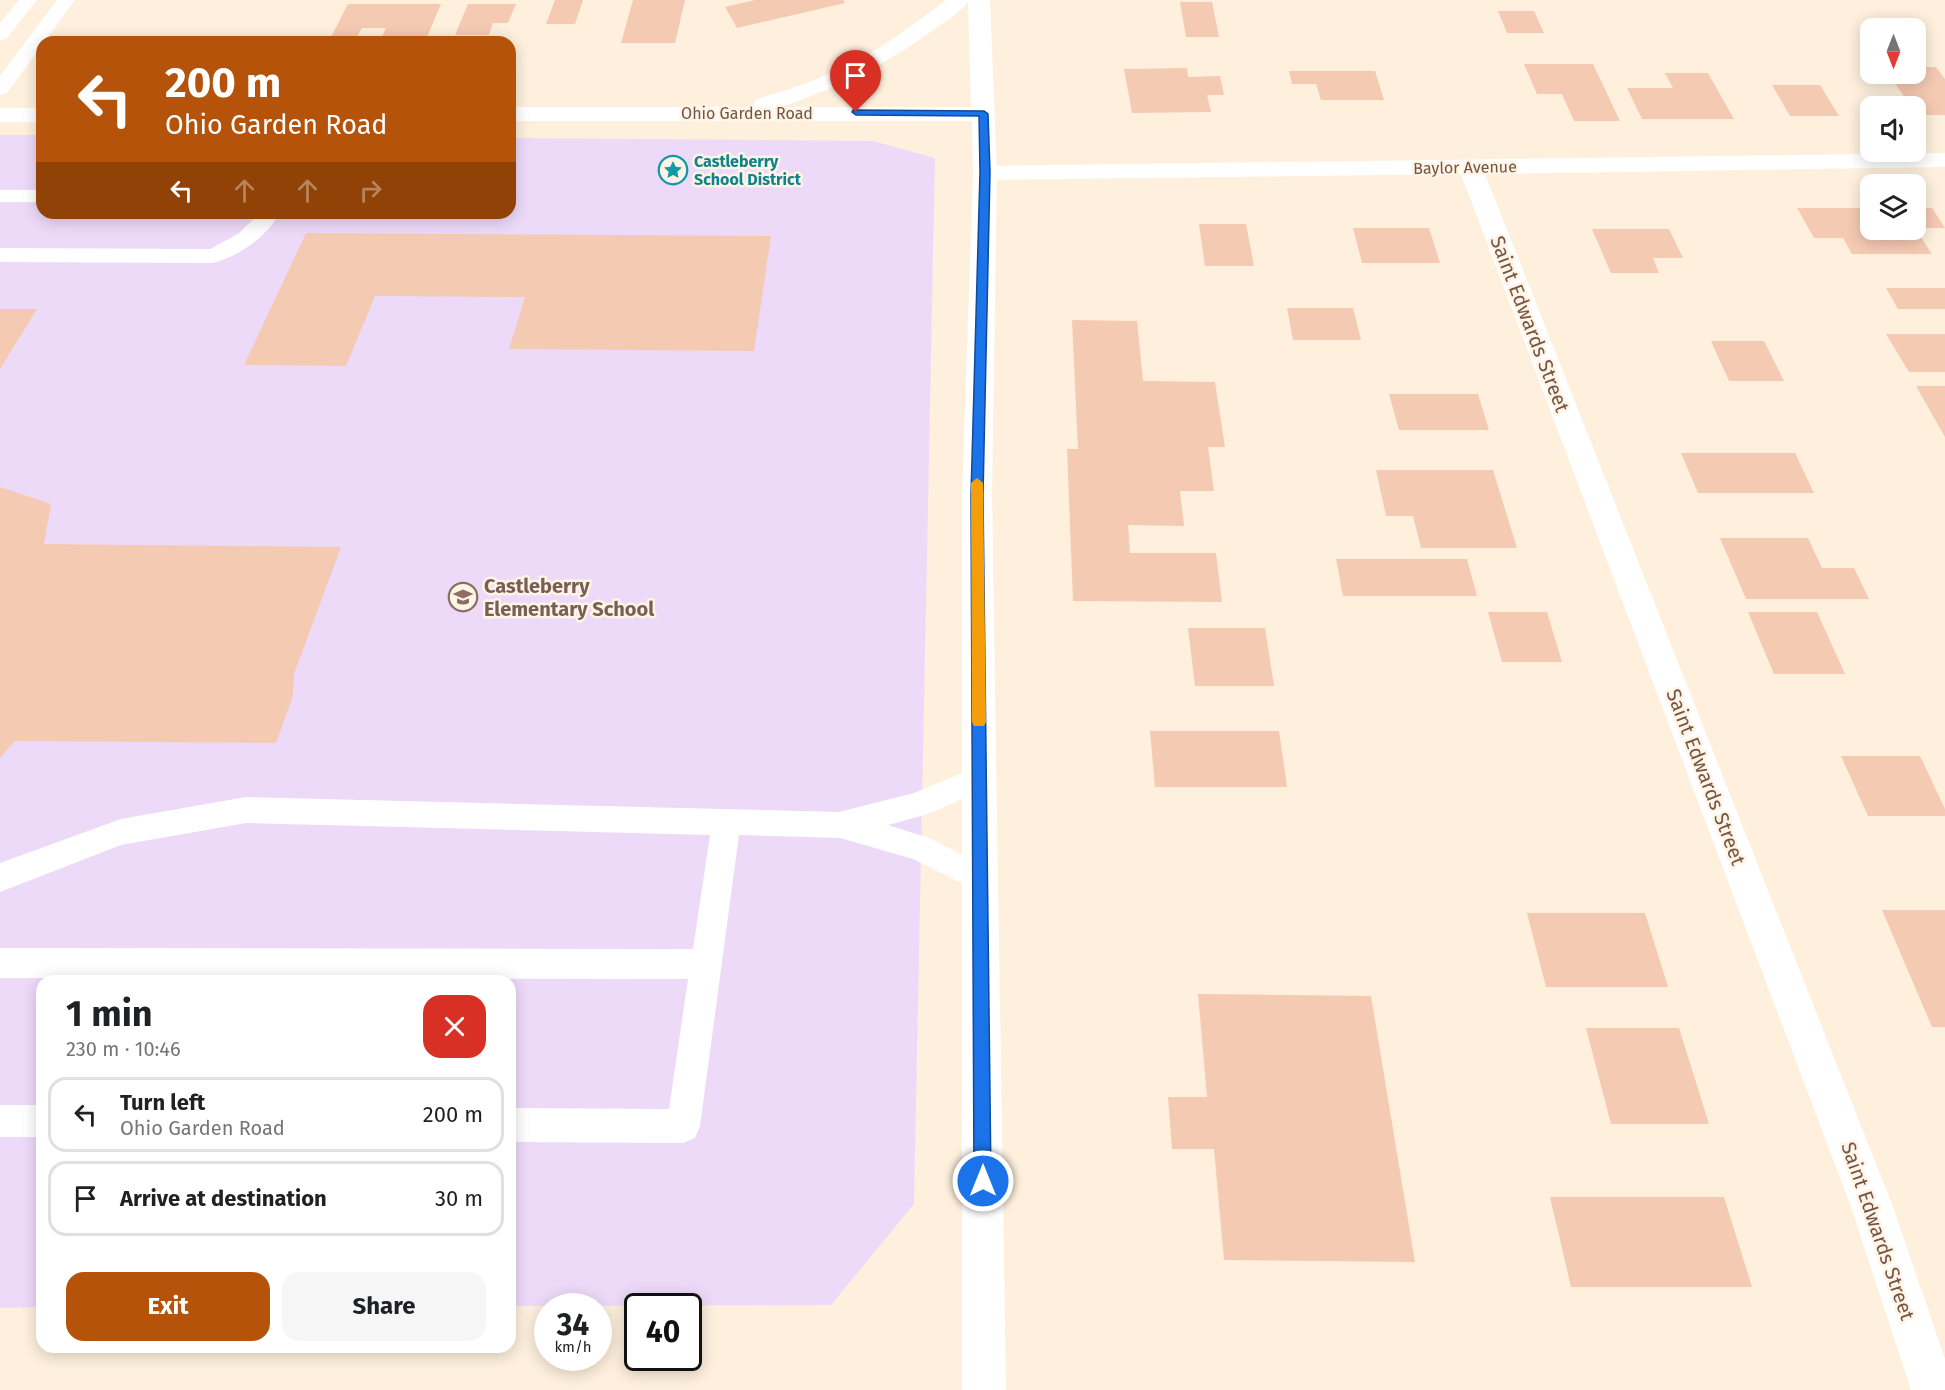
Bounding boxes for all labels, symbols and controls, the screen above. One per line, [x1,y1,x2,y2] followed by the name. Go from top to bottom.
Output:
[1860,18,1926,84] north arrow
[1860,18,1926,240] map controls
[830,50,881,112] pin
[165,58,281,108] text: 200 m
[839,59,872,92] icon: arrive
[66,60,144,138] icon: left
[1860,96,1926,162] button: sound
[681,104,813,123] street label: Ohio Garden Road
[165,109,387,141] text: Ohio Garden Road
[694,152,802,189] place label: Castleberry School District
[657,154,689,186] place icon: Castleberry School District
[1413,157,1517,178] street label: Baylor Avenue
[165,174,198,207] icon: left
[228,174,261,207] icon: ahead
[291,174,324,207] icon: ahead
[354,174,387,207] icon: right
[1860,174,1926,240] button: layers
[1485,232,1575,416] street label: Saint Edwards Street
[484,574,654,621] place label: Castleberry Elementary School
[447,581,479,613] school or university icon: Castleberry Elementary School
[1661,685,1751,869] street label: Saint Edwards Street
[66,992,153,1036] text: 1 min
[423,995,486,1058] button: close
[66,1037,181,1061] text: 230 m · 10:46
[120,1089,205,1116] text: Turn left
[69,1098,102,1131] icon: left
[423,1101,483,1128] text: 200 m
[120,1116,285,1140] text: Ohio Garden Road
[1836,1139,1920,1324] street label: Saint Edwards Street
[951,1149,1015,1213] position arrow
[69,1182,102,1215] icon: arrive
[120,1185,327,1212] text: Arrive at destination
[435,1185,483,1212] text: 30 m
[66,1272,270,1341] button: Exit
[282,1272,486,1341] button: Share
[624,1293,702,1371] speed limit sign: 40
[557,1307,589,1343] text: 34
[554,1338,592,1356] text: km/h

